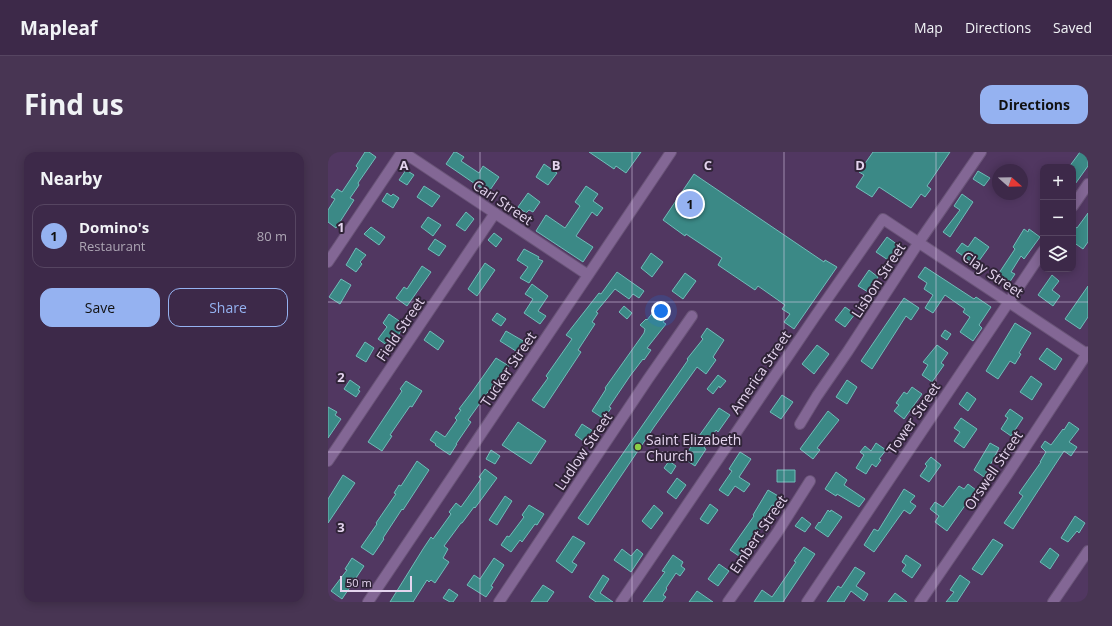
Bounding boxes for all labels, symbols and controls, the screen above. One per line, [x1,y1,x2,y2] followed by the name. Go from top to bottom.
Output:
[20,15,97,41] text: Mapleaf
[914,18,943,37] text: Map
[965,18,1031,37] text: Directions
[1053,18,1092,37] text: Saved
[24,85,124,123] text: Find us
[980,85,1088,124] button: Directions
[400,156,409,174] text: A
[552,156,561,174] text: B
[704,156,712,174] text: C
[855,156,865,174] text: D
[992,164,1028,200] north arrow
[1040,164,1076,272] map controls
[1040,164,1076,200] button: +
[40,167,102,190] text: Nearby
[469,175,537,229] street label: Carl Street
[677,189,703,219] pin: 1
[1040,200,1076,236] button: −
[79,217,149,237] text: Domino's
[337,218,345,236] text: 1
[50,227,58,245] text: 1
[257,227,287,245] text: 80 m
[1040,236,1076,272] button: layers
[79,237,146,255] text: Restaurant
[847,239,909,321] street label: Lisbon Street
[959,247,1027,301] street label: Clay Street
[40,288,160,327] button: Save
[168,288,288,327] button: Share
[372,293,428,365] street label: Field Street
[651,301,671,321] your location
[725,327,795,417] street label: America Street
[476,328,540,410] street label: Tucker Street
[337,368,345,386] text: 2
[882,378,944,458] street label: Tower Street
[550,408,616,494] street label: Ludlow Street
[959,427,1027,513] street label: Orswell Street
[646,430,741,465] place label: Saint Elizabeth Church
[633,442,643,452] marker: Saint Elizabeth Church
[725,491,791,577] street label: Embert Street
[337,518,345,536] text: 3
[340,574,412,593] scale bar
[346,575,372,590] text: 50 m

